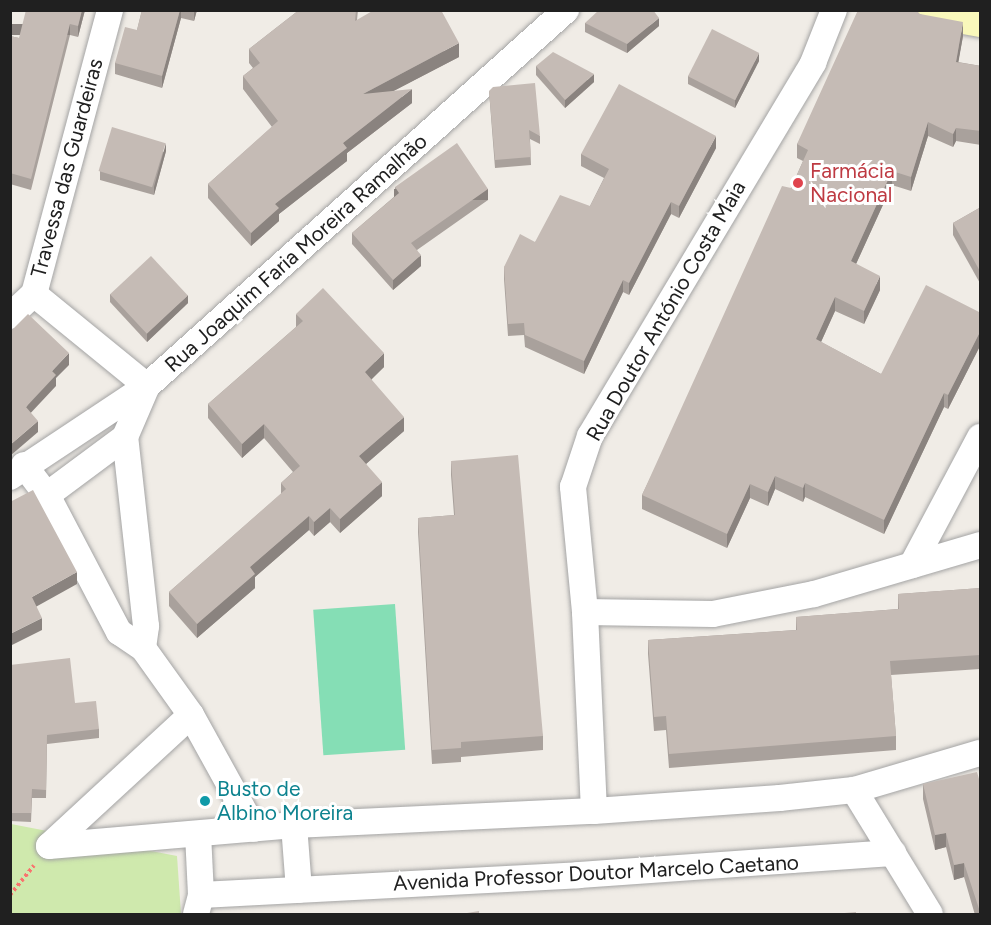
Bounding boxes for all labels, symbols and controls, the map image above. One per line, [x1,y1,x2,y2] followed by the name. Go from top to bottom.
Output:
[26,56,108,280] street label: Travessa das Guardeiras
[160,129,432,377] street label: Rua Joaquim Faria Moreira Ramalhão
[810,158,895,208] place label: Farmácia Nacional
[581,176,751,446] street label: Rua Doutor António Costa Maia
[791,176,805,190] marker: Farmácia Nacional
[217,776,353,826] place label: Busto de Albino Moreira
[198,794,212,808] marker: Busto de Albino Moreira
[392,850,800,896] street label: Avenida Professor Doutor Marcelo Caetano

